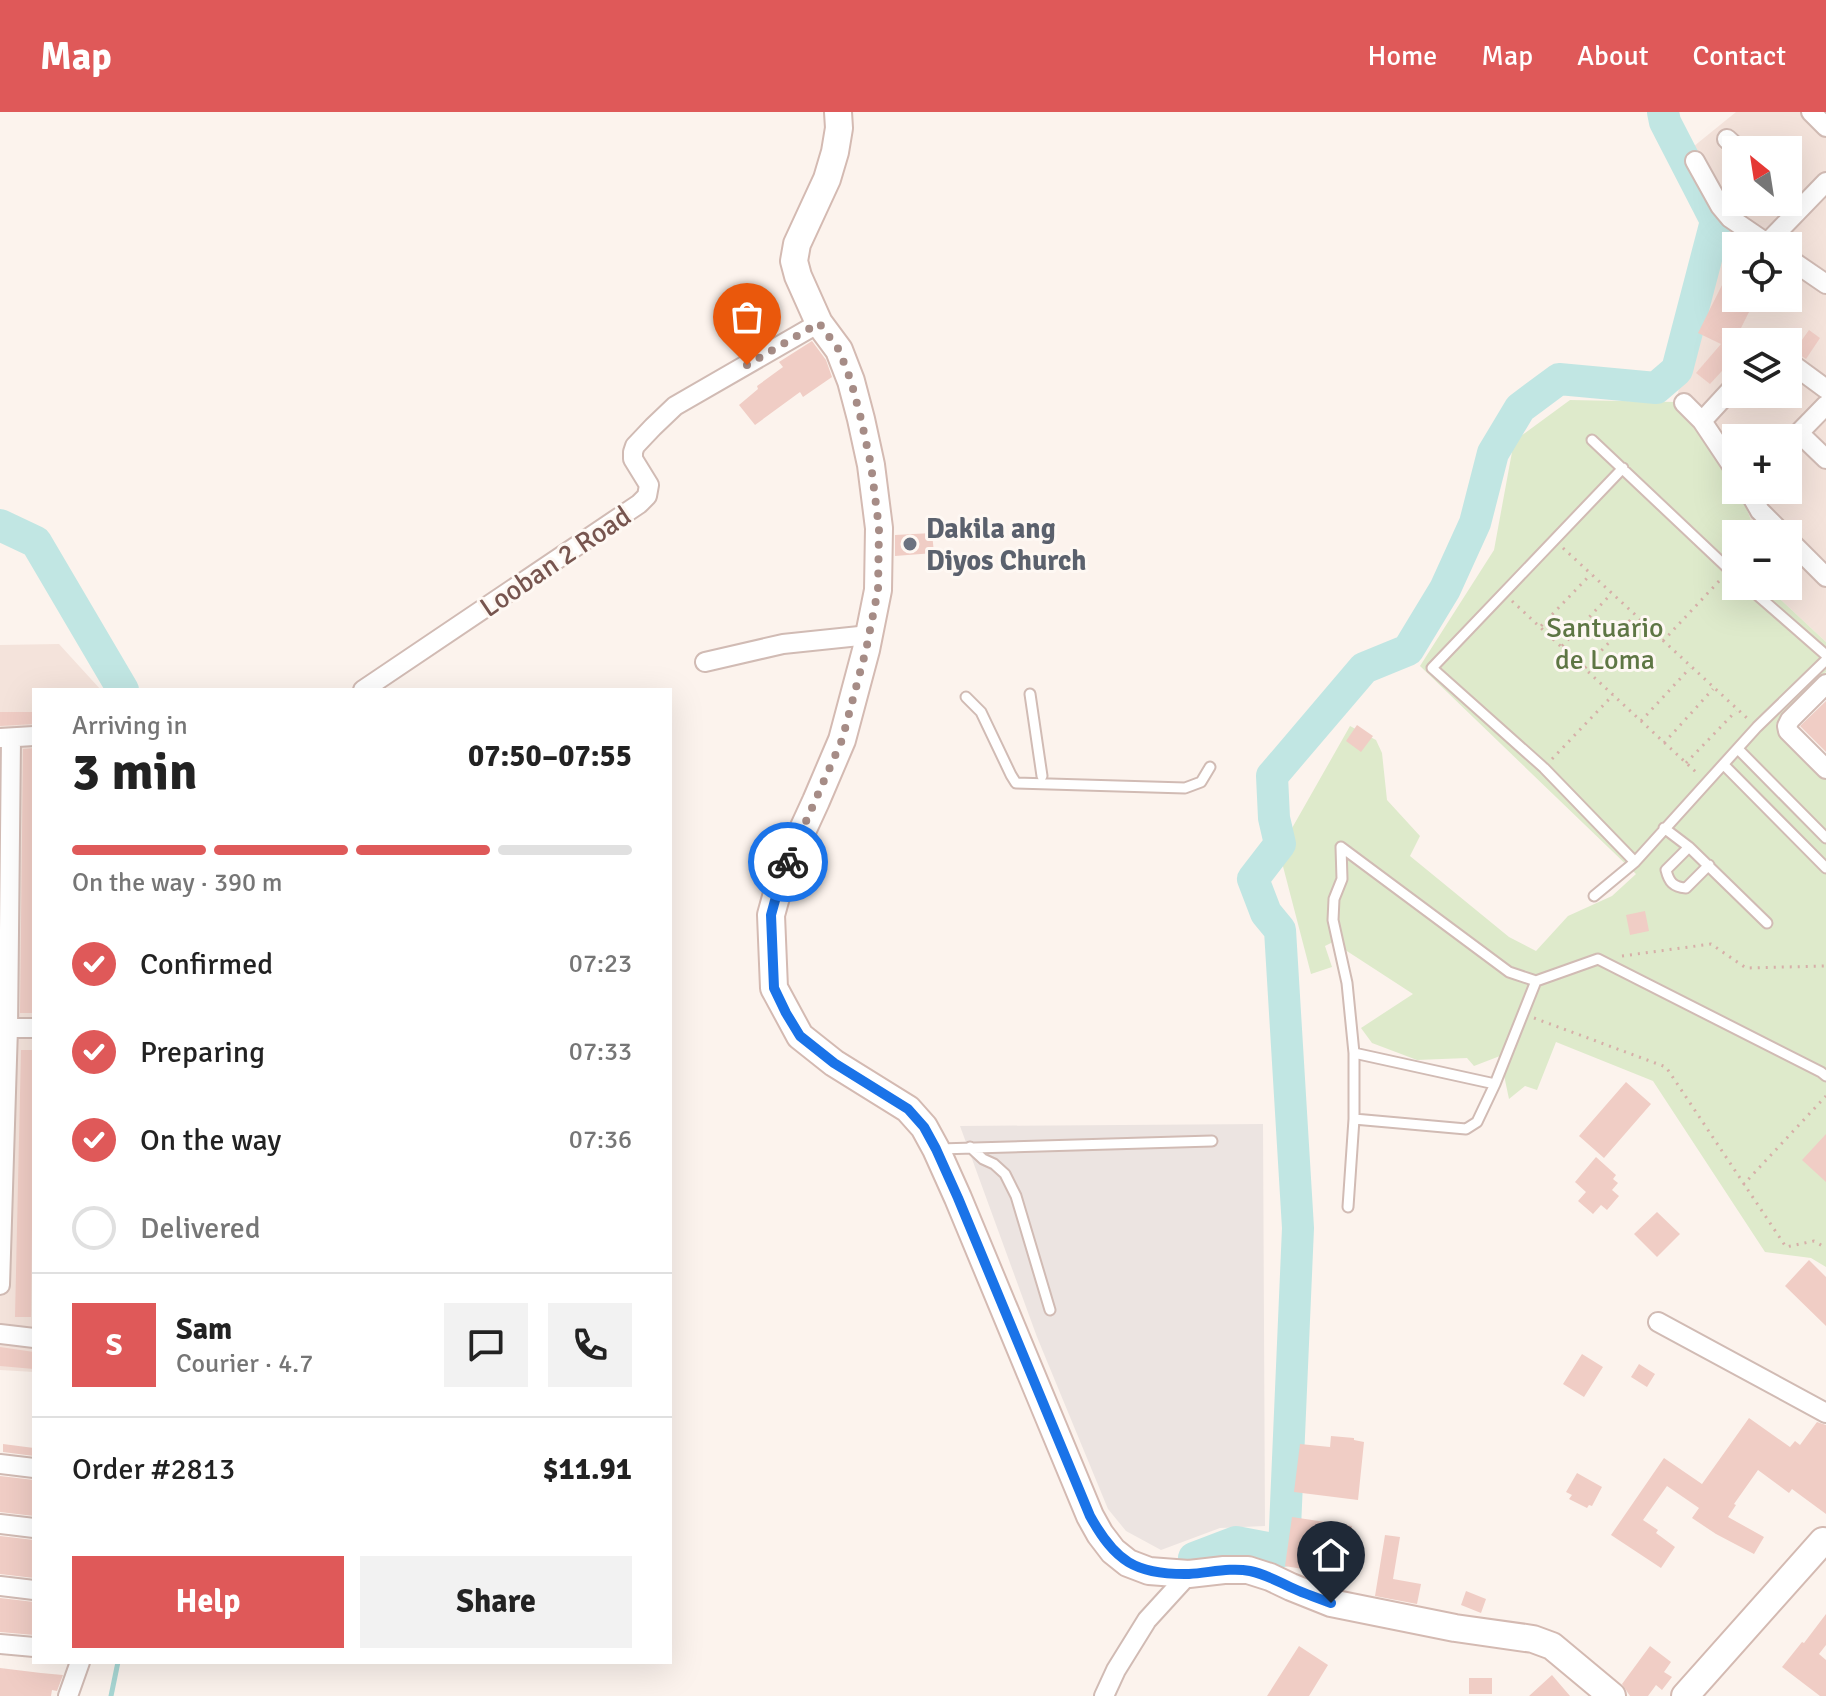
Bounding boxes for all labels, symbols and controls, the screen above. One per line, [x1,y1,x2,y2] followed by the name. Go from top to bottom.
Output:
[40,33,112,80] text: Map
[1368,39,1437,73] text: Home
[1481,39,1533,73] text: Map
[1577,39,1649,73] text: About
[1693,39,1786,73] text: Contact
[1722,136,1802,216] north arrow
[1722,136,1802,600] map controls
[1722,232,1802,312] button: locate
[713,283,781,365] pin
[725,295,769,339] icon: bag
[1722,328,1802,408] button: layers
[1722,424,1802,504] button: +
[474,499,637,625] street label: Looban 2 Road
[926,512,1086,578] place label: Dakila ang Diyos Church
[1722,520,1802,600] button: −
[901,535,919,553] marker: Dakila ang Diyos Church
[1546,611,1664,677] park label: Santuario de Loma
[72,710,188,742] text: Arriving in
[468,738,632,775] text: 07:50–07:55
[72,740,198,804] text: 3 min
[748,822,828,902] courier
[766,840,810,884] icon: bike
[72,867,282,899] text: On the way · 390 m
[72,942,116,986] icon: check
[140,946,273,983] text: Confirmed
[569,948,632,980] text: 07:23
[72,1030,116,1074] icon: check
[140,1034,265,1071] text: Preparing
[569,1036,632,1068] text: 07:33
[72,1118,116,1162] icon: check
[140,1122,281,1159] text: On the way
[569,1124,632,1156] text: 07:36
[140,1210,261,1247] text: Delivered
[444,1303,528,1387] button: chat
[548,1303,632,1387] button: phone
[176,1311,232,1348] text: Sam
[106,1327,122,1364] text: S
[176,1348,313,1380] text: Courier · 4.7
[72,1451,235,1488] text: Order #2813
[542,1451,632,1488] text: $11.91
[1297,1521,1365,1603] pin
[1309,1533,1353,1577] icon: home
[72,1556,344,1648] button: Help
[360,1556,632,1648] button: Share

